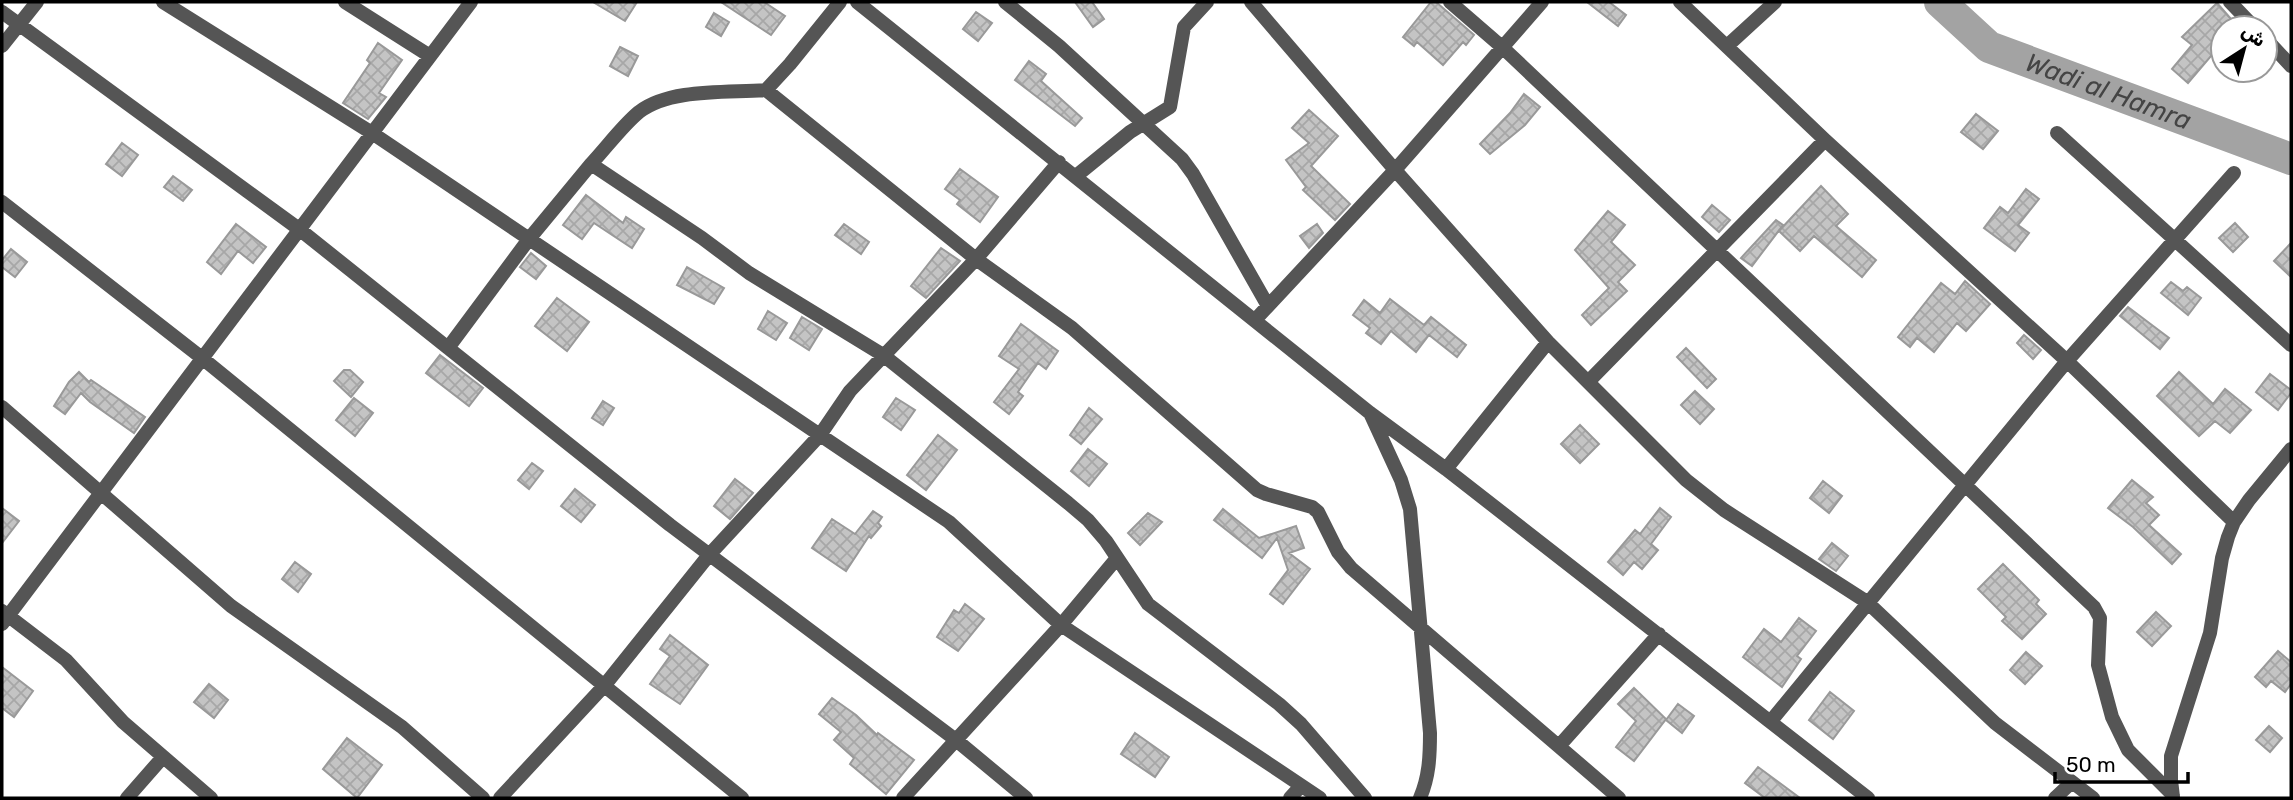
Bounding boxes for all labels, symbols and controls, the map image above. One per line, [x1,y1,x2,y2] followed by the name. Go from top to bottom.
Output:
[2209,14,2279,84] north arrow
[2237,19,2270,52] text: ش
[2021,46,2196,136] water label: Wadi al Hamra
[2055,740,2188,784] scale bar
[2066,752,2116,777] text: 50 m

